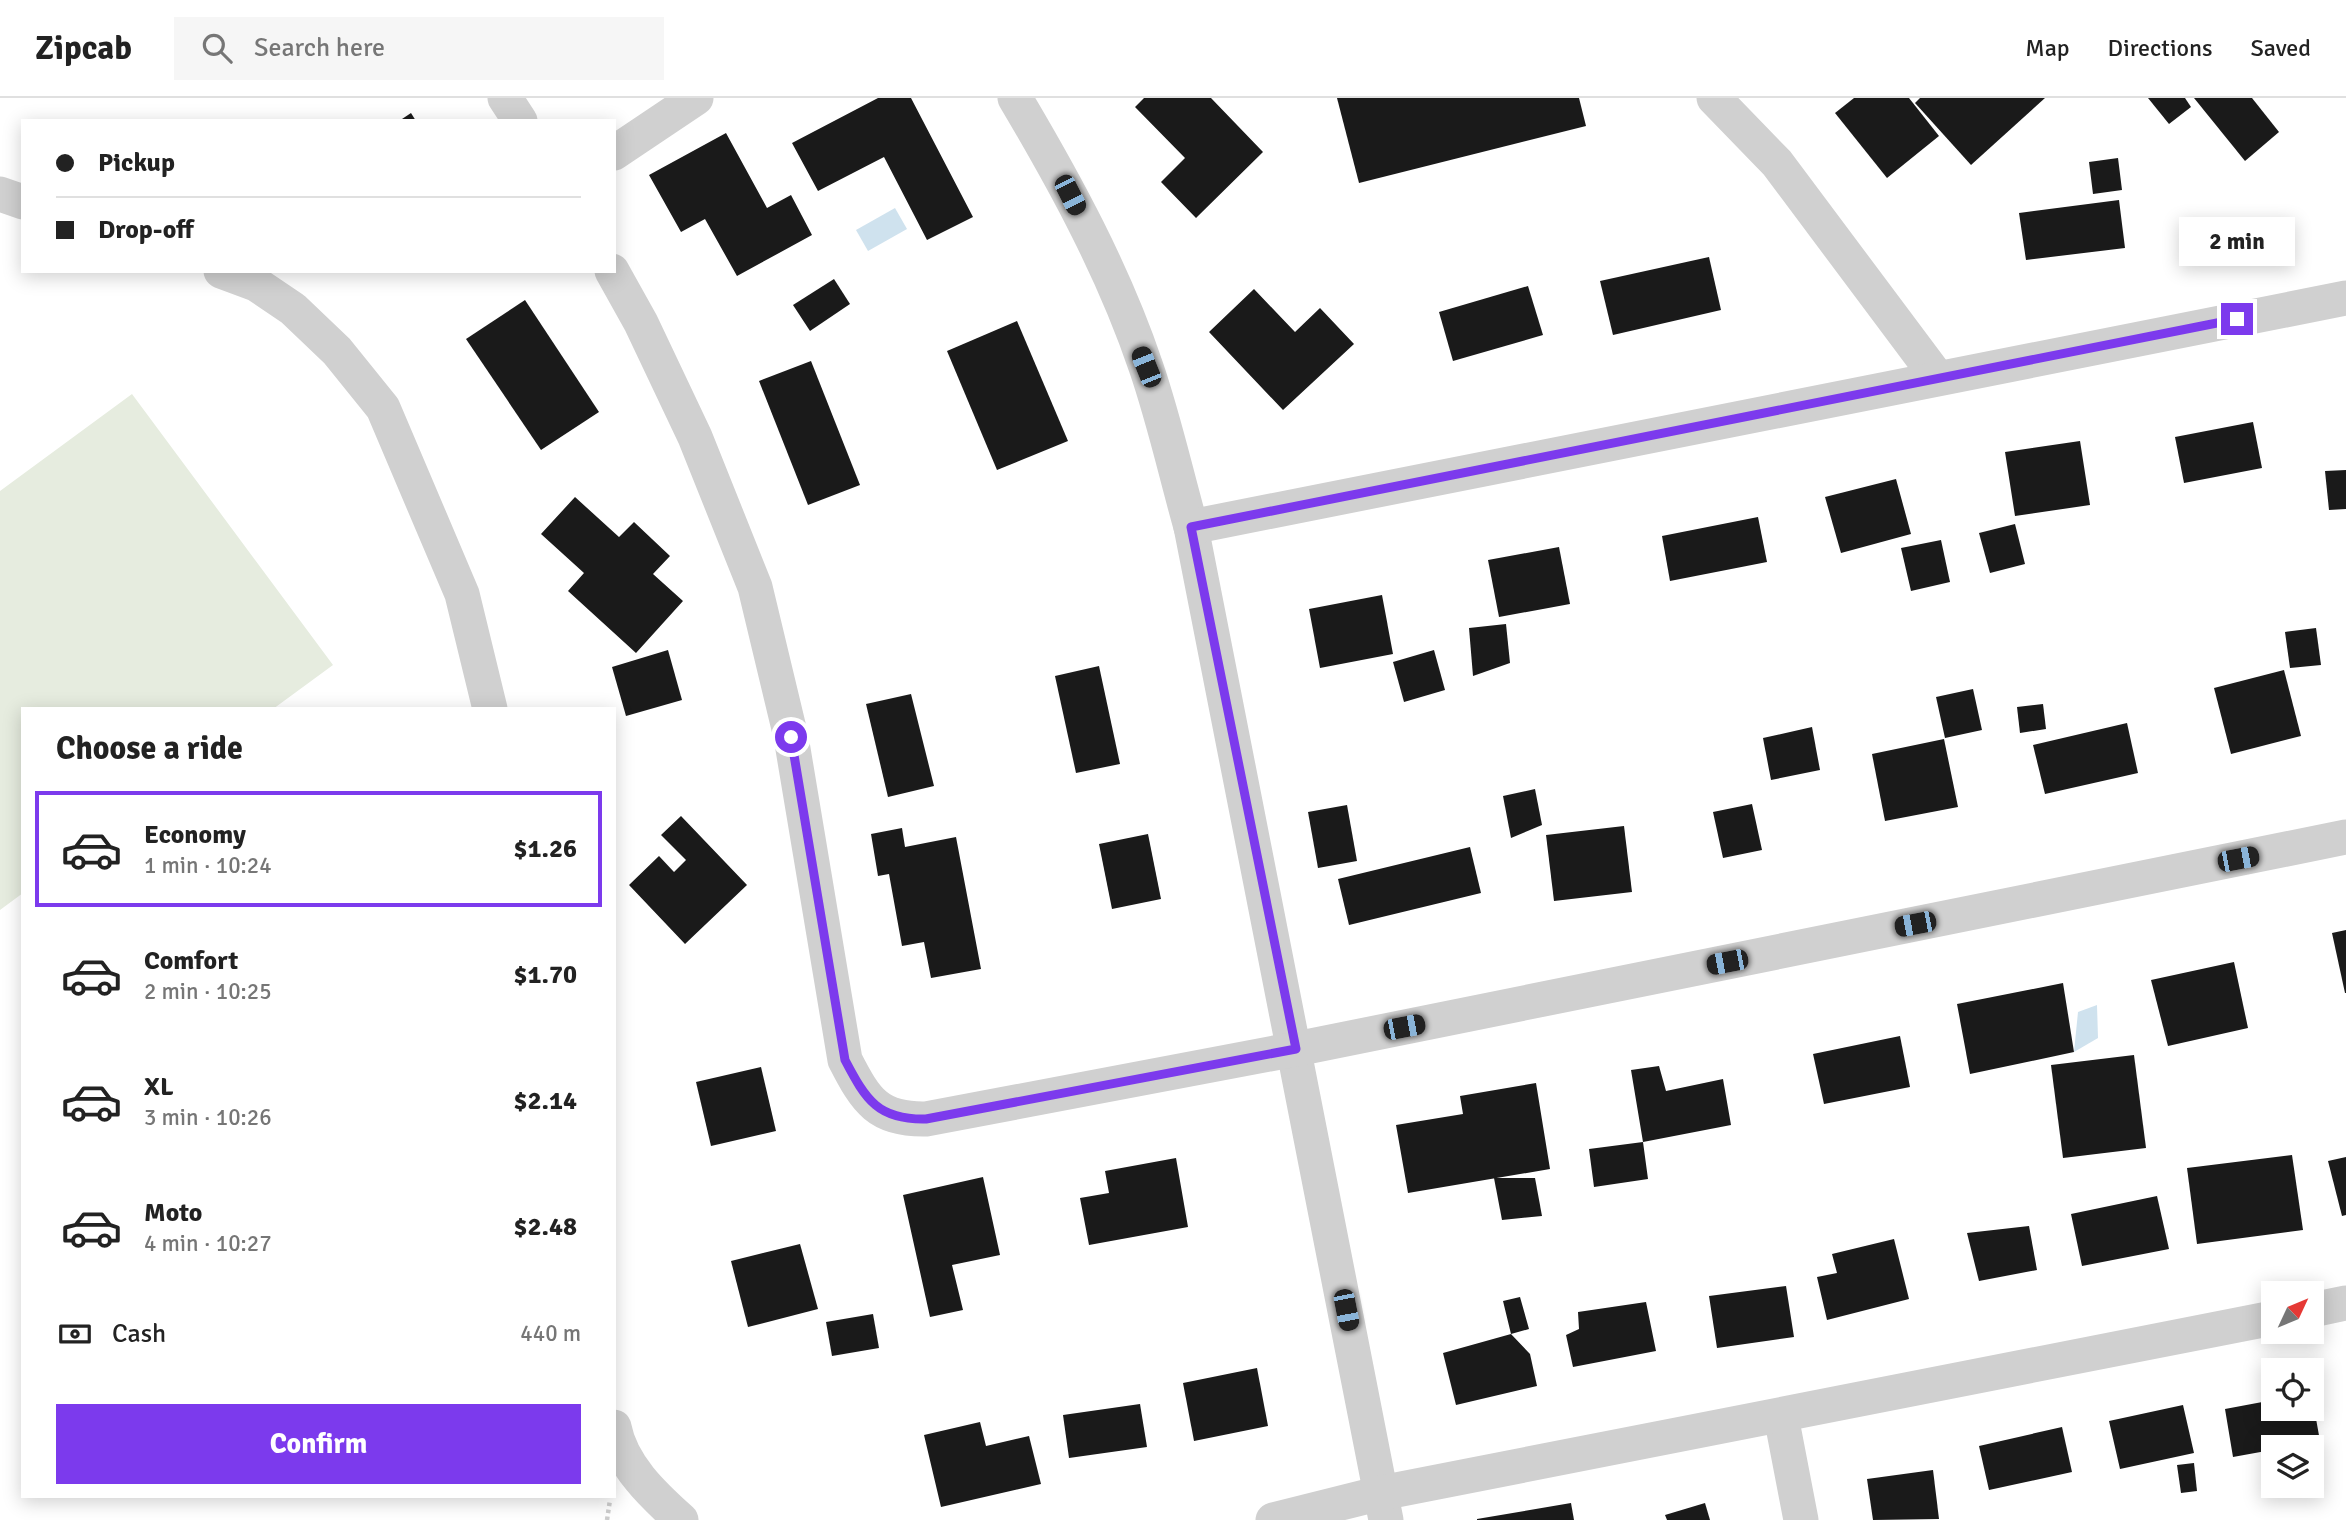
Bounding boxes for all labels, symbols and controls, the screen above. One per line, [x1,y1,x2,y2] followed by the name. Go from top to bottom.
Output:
[174,17,664,80] search box
[35,28,132,69] text: Zipcab
[198,29,236,67] icon: search
[254,32,385,64] text: Search here
[2025,33,2070,63] text: Map
[2108,33,2213,63] text: Directions
[2251,33,2311,63] text: Saved
[98,147,175,179] text: Pickup
[1052,172,1089,218] car
[98,214,194,246] text: Drop-off
[2179,218,2295,266] callout: 2 min
[2209,227,2265,256] text: 2 min
[2221,303,2253,335] route end
[1129,344,1164,390] car
[775,721,807,753] route start
[56,729,243,768] text: Choose a ride
[60,818,123,881] icon: car
[144,819,246,851] text: Economy
[513,833,577,865] text: $1.26
[2216,845,2261,873] car
[144,851,272,880] text: 1 min · 10:24
[1893,910,1938,938] car
[60,944,123,1007] icon: car
[144,945,238,977] text: Comfort
[1705,948,1750,976] car
[513,959,577,991] text: $1.70
[144,977,272,1006] text: 2 min · 10:25
[1382,1013,1427,1041] car
[60,1070,123,1133] icon: car
[144,1071,174,1103] text: XL
[513,1085,577,1117] text: $2.14
[144,1103,272,1132] text: 3 min · 10:26
[60,1196,123,1259] icon: car
[144,1197,202,1229] text: Moto
[513,1211,577,1243] text: $2.48
[144,1229,272,1258] text: 4 min · 10:27
[2261,1281,2324,1344] north arrow
[2261,1281,2324,1498] map controls
[1332,1287,1361,1333] car
[56,1315,94,1353] icon: cash
[112,1318,166,1350] text: Cash
[520,1319,581,1348] text: 440 m
[2261,1358,2324,1421] button: locate
[56,1404,581,1484] button: Confirm
[2261,1435,2324,1498] button: layers

